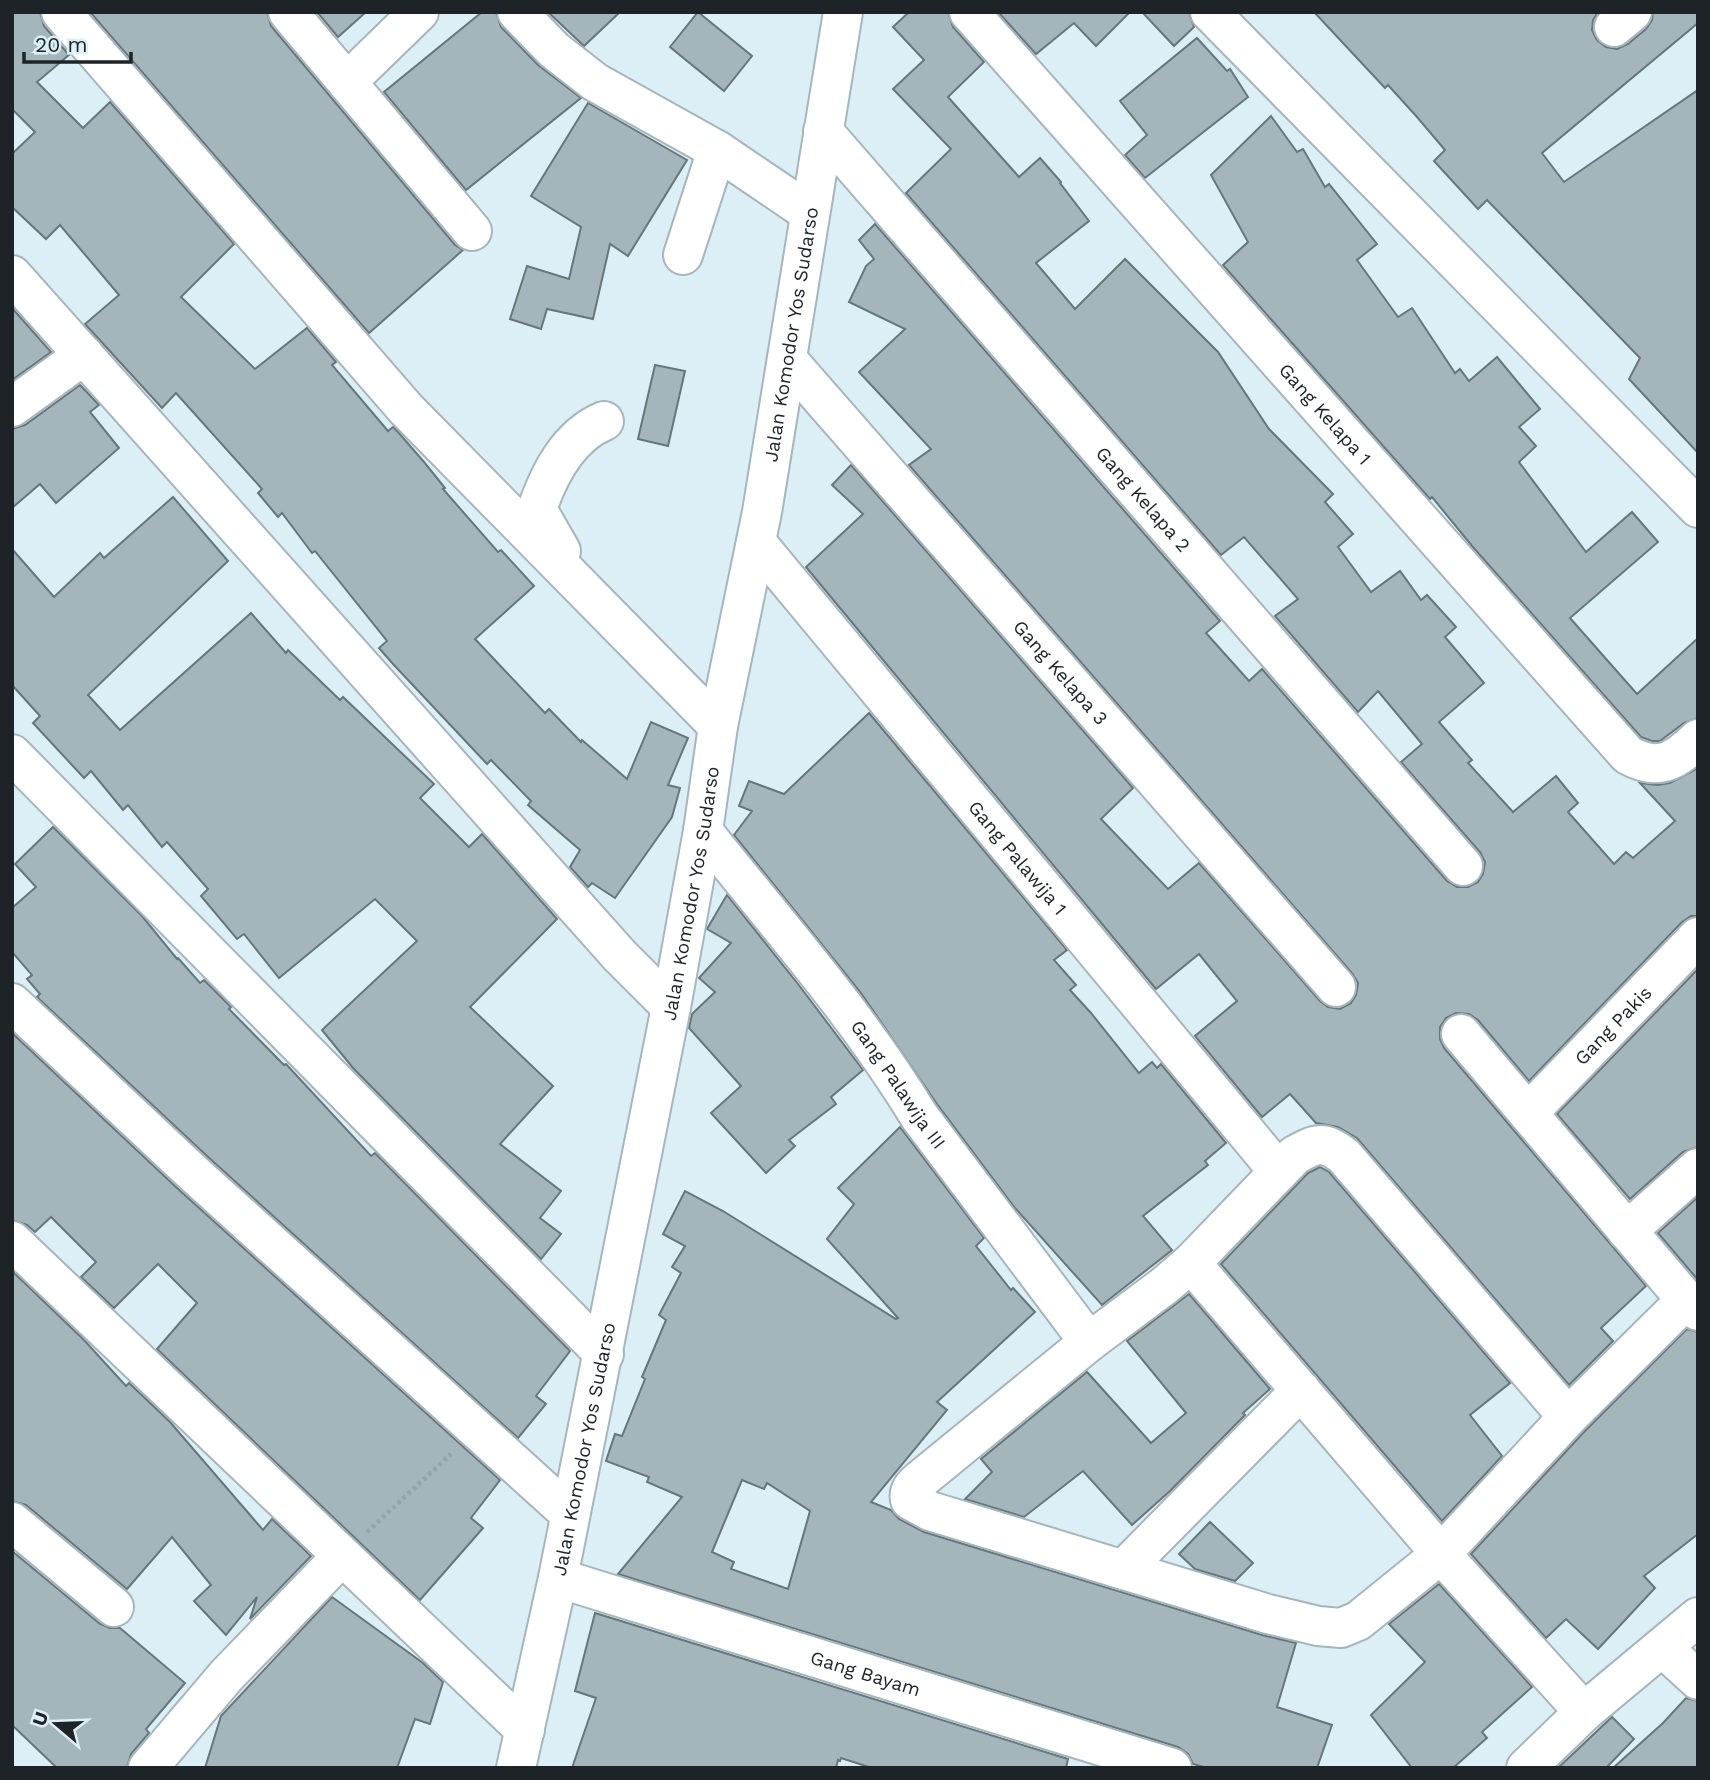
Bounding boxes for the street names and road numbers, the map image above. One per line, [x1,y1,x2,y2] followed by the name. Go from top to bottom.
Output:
[759,205,823,463] street label: Jalan Komodor Yos Sudarso
[1274,358,1376,469] street label: Gang Kelapa 1
[1091,442,1195,556] street label: Gang Kelapa 2
[1009,615,1113,729] street label: Gang Kelapa 3
[657,765,724,1022] street label: Jalan Komodor Yos Sudarso
[964,796,1072,919] street label: Gang Palawija 1
[1569,981,1656,1070] street label: Gang Pakis
[846,1015,951,1153] street label: Gang Palawija III
[547,1320,620,1578] street label: Jalan Komodor Yos Sudarso
[808,1645,923,1701] street label: Gang Bayam

